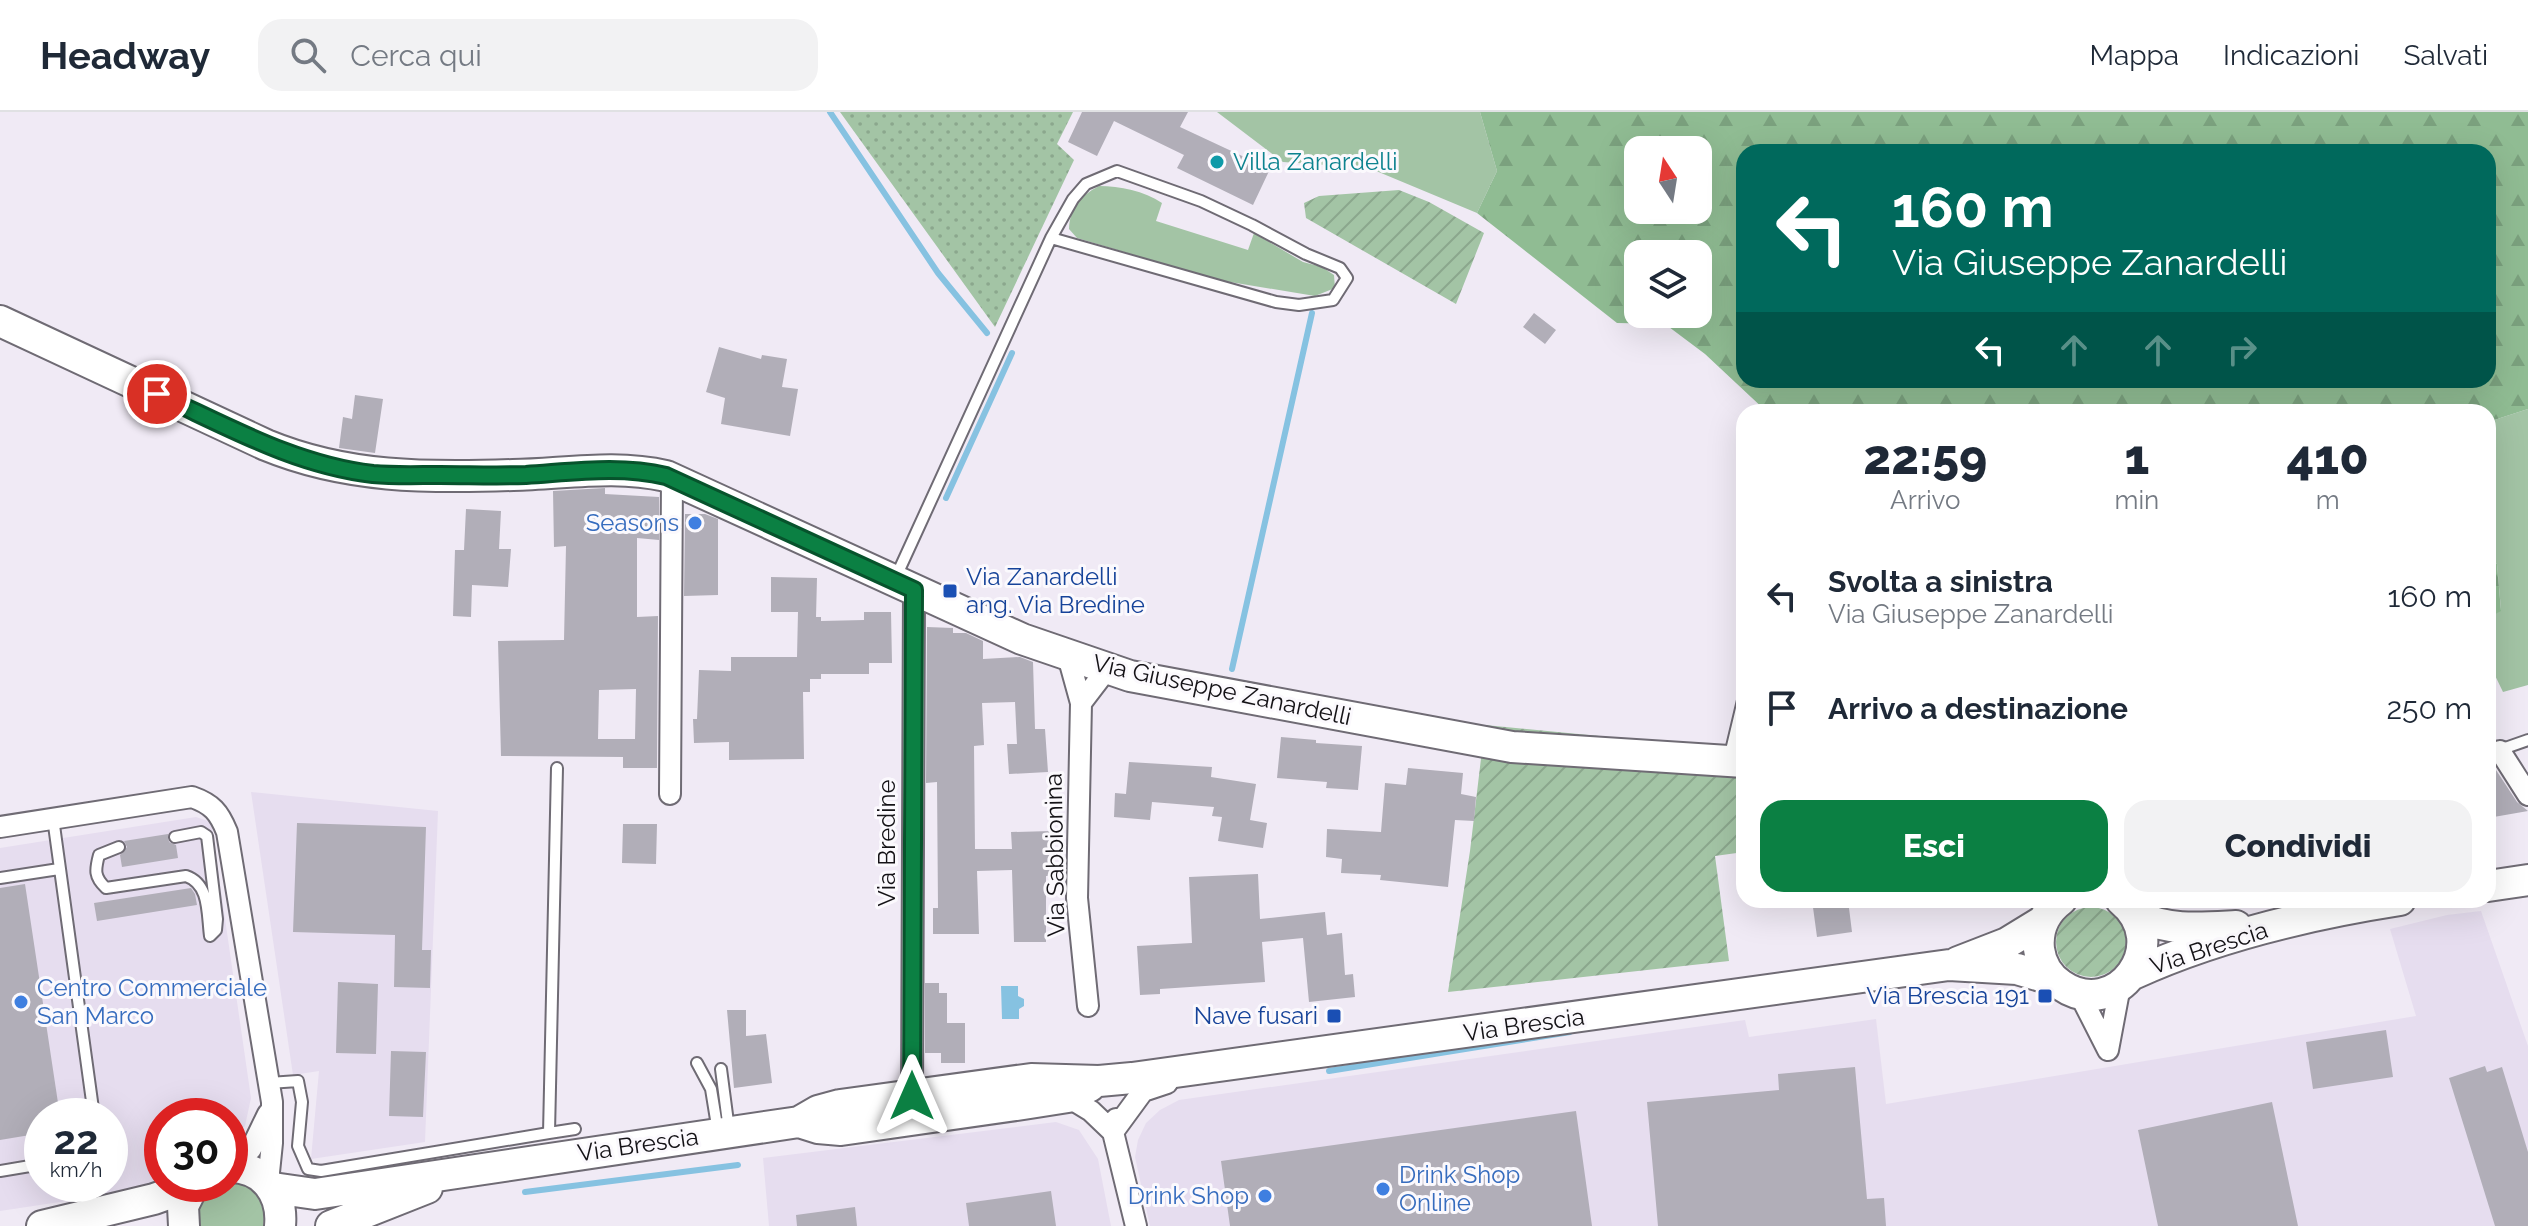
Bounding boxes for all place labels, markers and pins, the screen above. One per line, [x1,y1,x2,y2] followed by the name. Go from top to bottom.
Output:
[1233,147,1397,176] place label: Villa Zanardelli
[1208,153,1226,171] marker: Villa Zanardelli
[123,360,191,428] pin
[586,508,679,537] place label: Seasons
[686,514,704,532] marker: Seasons
[966,562,1145,619] place label: Via Zanardelli ang. Via Bredine
[941,582,959,600] marker: Via Zanardelli ang. Via Bredine
[37,973,267,1030] place label: Centro Commerciale San Marco
[1866,981,2029,1010] place label: Via Brescia 191
[2036,987,2054,1005] marker: Via Brescia 191
[12,993,30,1011] marker: Centro Commerciale San Marco
[1194,1001,1318,1030] place label: Nave fusari
[1325,1007,1343,1025] marker: Nave fusari
[1399,1160,1520,1217] place label: Drink Shop Online
[1374,1180,1392,1198] marker: Drink Shop Online
[1128,1181,1249,1210] place label: Drink Shop
[1256,1187,1274,1205] marker: Drink Shop

